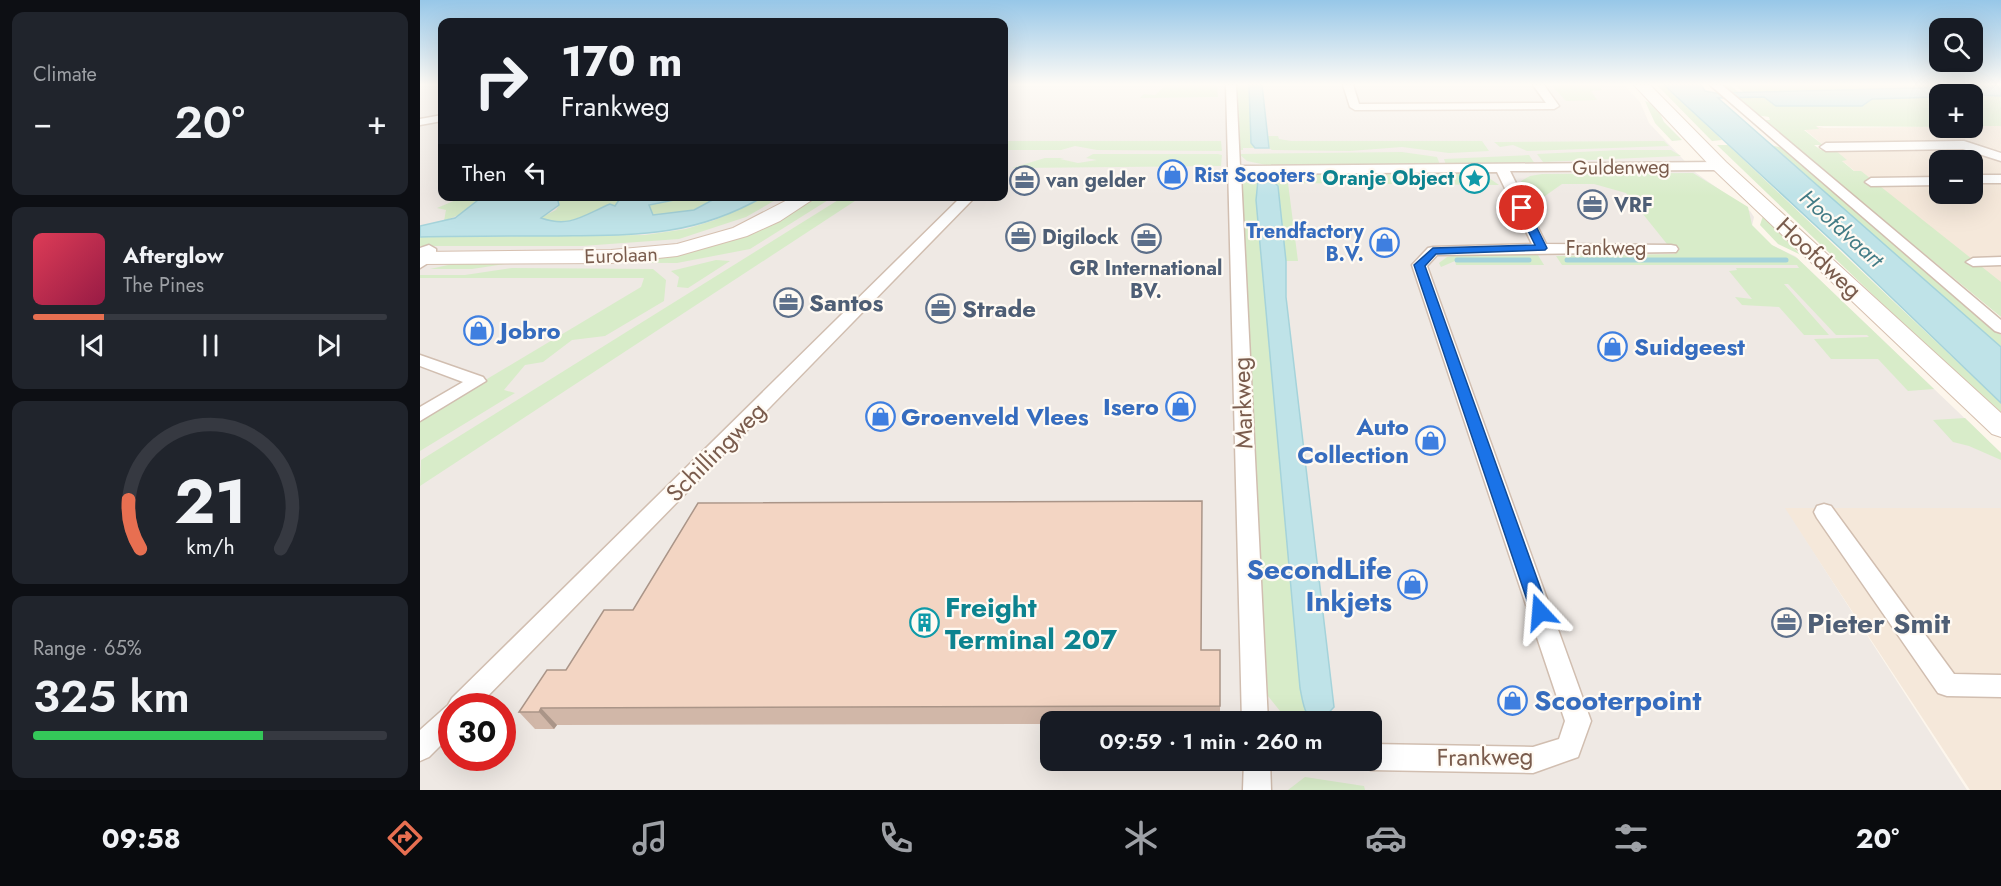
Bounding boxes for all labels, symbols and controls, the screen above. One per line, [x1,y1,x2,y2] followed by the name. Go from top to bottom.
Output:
[1929,18,1983,204] map controls
[1929,18,1983,72] button: search
[561,31,683,92] text: 170 m
[462,42,540,120] icon: right
[33,60,97,89] text: Climate
[1929,84,1983,138] button: +
[561,87,670,126] text: Frankweg
[174,90,245,155] text: 20°
[33,99,52,146] text: −
[367,99,387,146] text: +
[1929,150,1983,204] button: −
[1572,152,1670,183] street label: Guldenweg
[519,156,552,189] icon: left
[462,157,507,189] text: Then
[1157,159,1189,191] shop icon: Rist Scooters
[1194,161,1315,190] place label: Rist Scooters
[1459,162,1491,194] place icon: Oranje Object
[1009,164,1041,196] office icon: van gelder
[1322,164,1455,193] place label: Oranje Object
[1045,166,1147,195] place label: van gelder
[1496,182,1547,233] pin
[1793,182,1892,276] water label: Hoofdvaart
[1577,189,1609,221] office icon: VRF
[1505,191,1538,224] icon: arrive
[1613,191,1653,220] place label: VRF
[1769,209,1870,307] street label: Hoofdweg
[1246,217,1365,269] place label: Trendfactory B.V.
[1005,221,1037,253] office icon: Digilock
[1130,222,1162,254] office icon: GR International BV.
[1042,223,1119,252] place label: Digilock
[1369,226,1401,258] shop icon: Trendfactory B.V.
[1566,234,1646,263] street label: Frankweg
[123,239,224,271] text: Afterglow
[584,240,658,271] street label: Eurolaan
[1070,254,1222,306] place label: GR International BV.
[123,271,204,300] text: The Pines
[809,285,884,320] place label: Santos
[772,287,804,319] office icon: Santos
[962,291,1036,326] place label: Strade
[925,293,957,325] office icon: Strade
[496,313,561,348] place label: Jobro
[463,315,495,347] shop icon: Jobro
[76,329,109,362] icon: previous
[194,329,227,362] icon: pause
[312,329,345,362] icon: next
[1634,329,1745,364] place label: Suidgeest
[1597,331,1629,363] shop icon: Suidgeest
[1223,356,1262,450] street label: Markweg
[1103,389,1159,424] place label: Isero
[1164,391,1196,423] shop icon: Isero
[658,394,774,510] street label: Schillingweg
[901,399,1089,434] place label: Groenveld Vlees
[864,401,896,433] shop icon: Groenveld Vlees
[1297,409,1409,472] place label: Auto Collection
[1414,425,1446,457] shop icon: Auto Collection
[174,456,246,546] text: 21
[186,532,234,563] text: km/h
[1247,549,1392,622] place label: SecondLife Inkjets
[1397,569,1429,601] shop icon: SecondLife Inkjets
[1508,580,1572,644] position arrow
[945,587,1117,660] place label: Freight Terminal 207
[1807,603,1950,644] place label: Pieter Smit
[908,607,940,639] building icon: Freight Terminal 207
[1770,607,1802,639] office icon: Pieter Smit
[33,634,142,663] text: Range · 65%
[33,664,190,729] text: 325 km
[1534,680,1701,721] place label: Scooterpoint
[1497,684,1529,716] shop icon: Scooterpoint
[438,693,516,771] speed limit sign: 30
[1099,725,1323,757] text: 09:59 · 1 min · 260 m
[1436,738,1534,775] street label: Frankweg
[384,817,426,859] icon: directions
[629,817,671,859] icon: music
[875,817,917,859] icon: phone
[1120,817,1162,859] icon: climate
[1365,817,1407,859] icon: car
[1610,817,1652,859] icon: filters
[102,819,181,858] text: 09:58
[1856,819,1899,858] text: 20°

